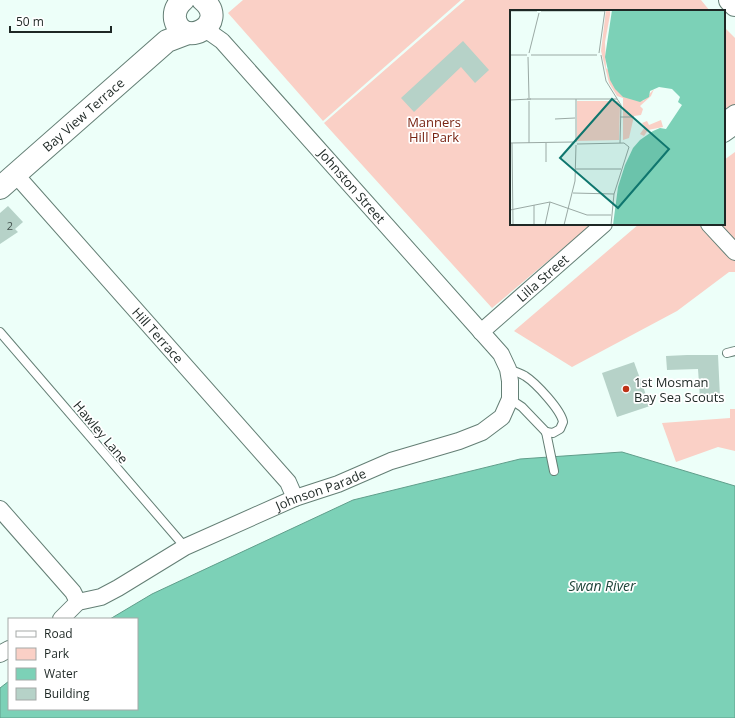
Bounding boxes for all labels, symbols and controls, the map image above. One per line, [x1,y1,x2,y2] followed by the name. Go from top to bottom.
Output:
[10,8,111,34] scale bar
[510,10,725,225] inset map
[16,13,44,30] text: 50 m
[39,74,128,156] street label: Bay View Terrace
[407,113,461,146] park label: Manners Hill Park
[313,143,390,227] street label: Johnston Street
[7,218,13,233] house number: 2
[513,250,573,306] street label: Lilla Street
[128,303,187,367] street label: Hill Terrace
[634,373,725,406] place label: 1st Mosman Bay Sea Scouts
[621,384,631,394] marker: 1st Mosman Bay Sea Scouts
[69,397,133,467] street label: Hawley Lane
[271,464,369,515] street label: Johnson Parade
[568,576,636,595] water label: Swan River
[8,618,138,710] legend
[44,625,73,642] text: Road
[44,645,70,662] text: Park
[44,665,78,682] text: Water
[44,685,90,702] text: Building

